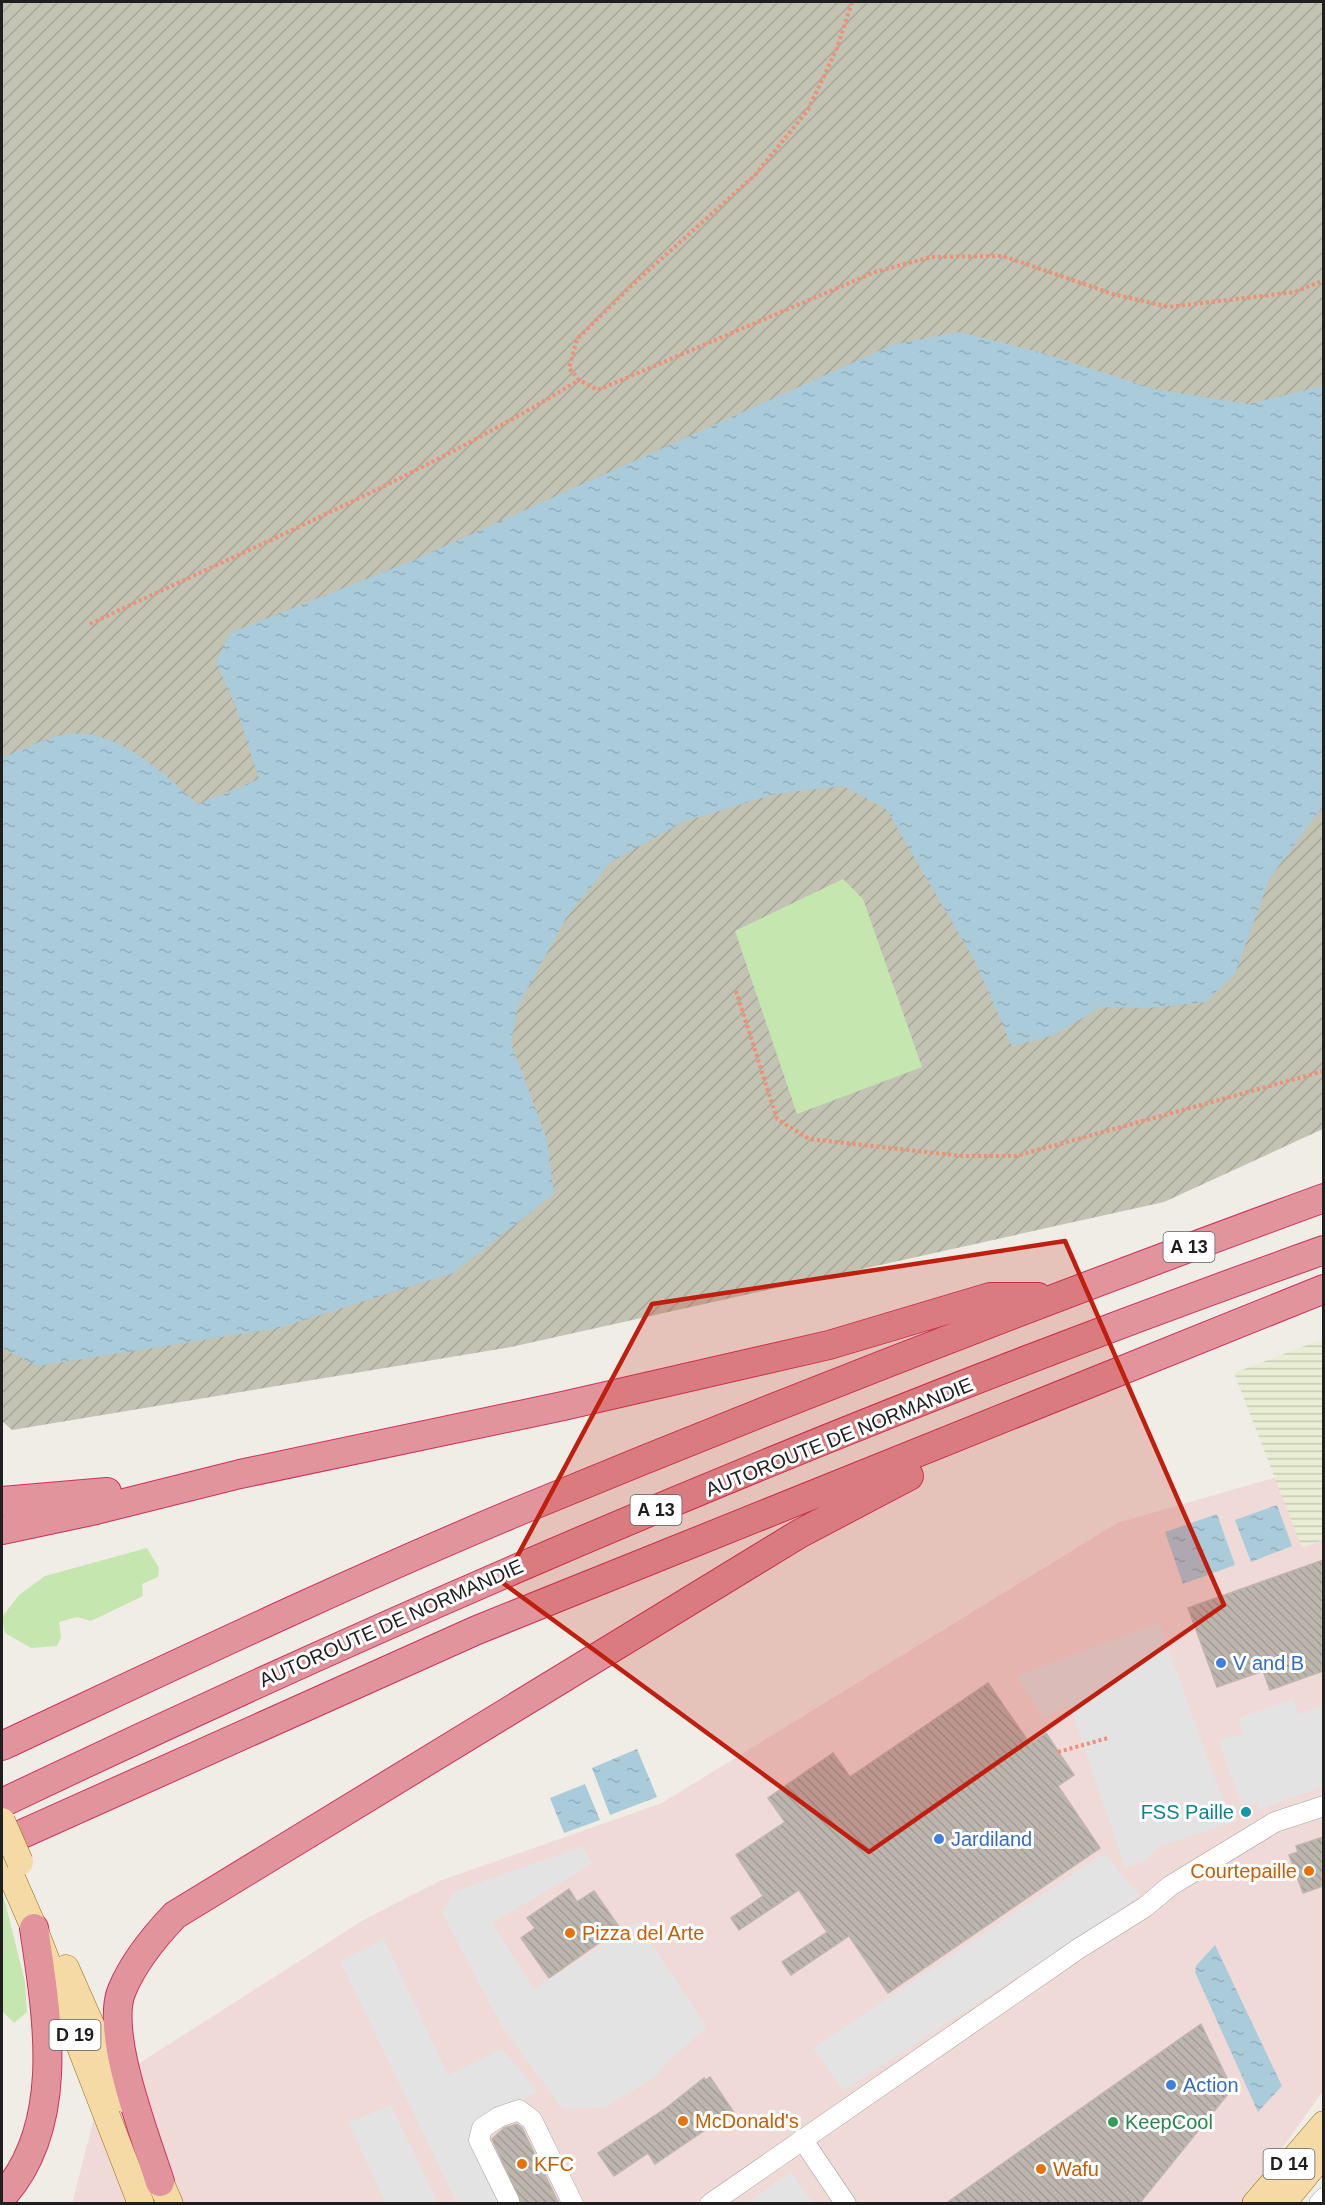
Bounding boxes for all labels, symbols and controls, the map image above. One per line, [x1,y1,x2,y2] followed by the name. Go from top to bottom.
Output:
[1164,1232,1214,1262] road number: A 13
[702,1373,976,1501] street label: AUTOROUTE DE NORMANDIE
[630,1495,682,1525] road number: A 13
[256,1555,526,1691] street label: AUTOROUTE DE NORMANDIE
[1233,1652,1304,1674] place label: V and B
[1214,1656,1228,1670] marker: V and B
[1141,1801,1234,1823] place label: FSS Paille
[1239,1805,1253,1819] marker: FSS Paille
[951,1828,1032,1850] place label: Jardiland
[932,1832,946,1846] marker: Jardiland
[1190,1860,1297,1882] place label: Courtepaille
[1302,1864,1316,1878] marker: Courtepaille
[582,1922,704,1944] place label: Pizza del Arte
[563,1926,577,1940] marker: Pizza del Arte
[50,2020,100,2050] road number: D 19
[1183,2074,1239,2096] place label: Action
[1164,2078,1178,2092] marker: Action
[695,2110,799,2132] place label: McDonald's
[1125,2111,1213,2133] place label: KeepCool
[676,2114,690,2128] marker: McDonald's
[1106,2115,1120,2129] marker: KeepCool
[1264,2149,1314,2179] road number: D 14
[534,2153,574,2175] place label: KFC
[515,2157,529,2171] marker: KFC
[1053,2158,1099,2180] place label: Wafu
[1034,2162,1048,2176] marker: Wafu

